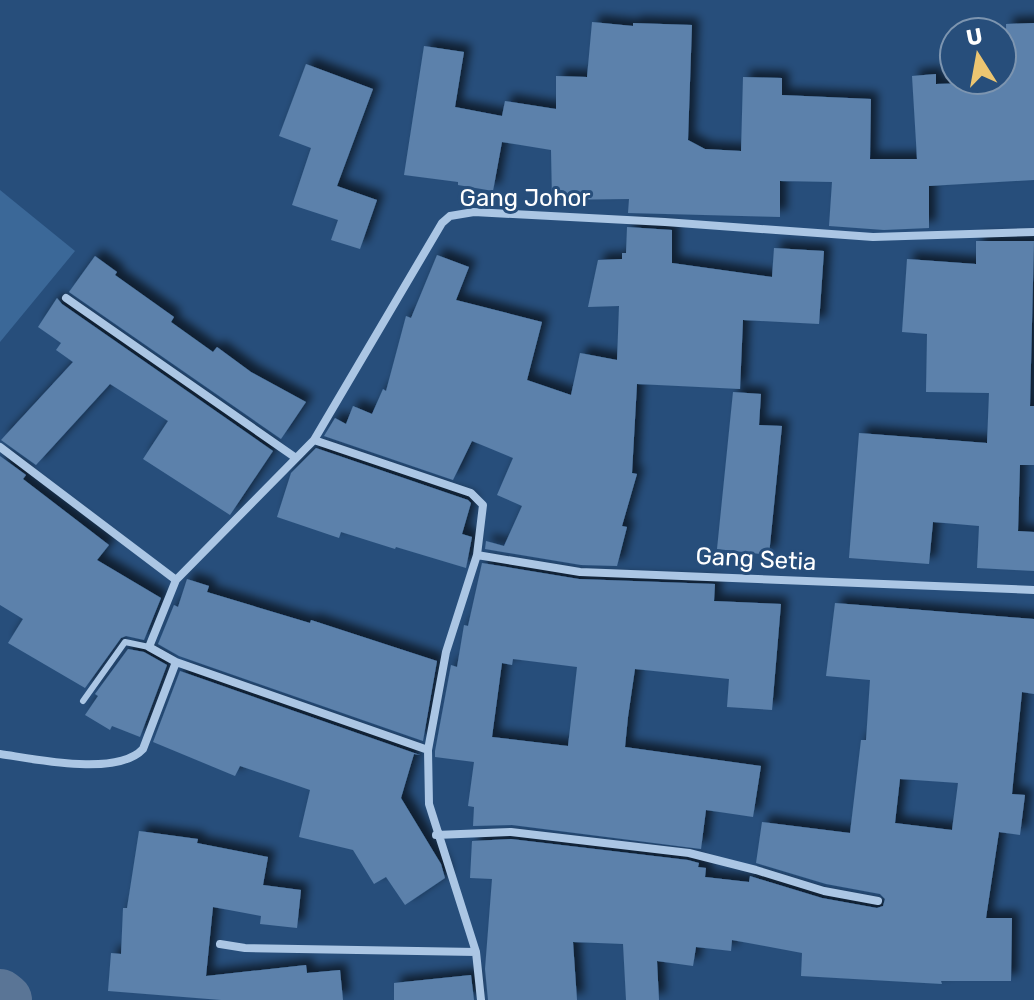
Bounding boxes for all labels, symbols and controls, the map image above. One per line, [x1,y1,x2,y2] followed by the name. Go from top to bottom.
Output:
[938,16,1018,96] north arrow
[964,22,985,52] text: U
[460,184,590,212] street label: Gang Johor
[695,542,817,576] street label: Gang Setia

